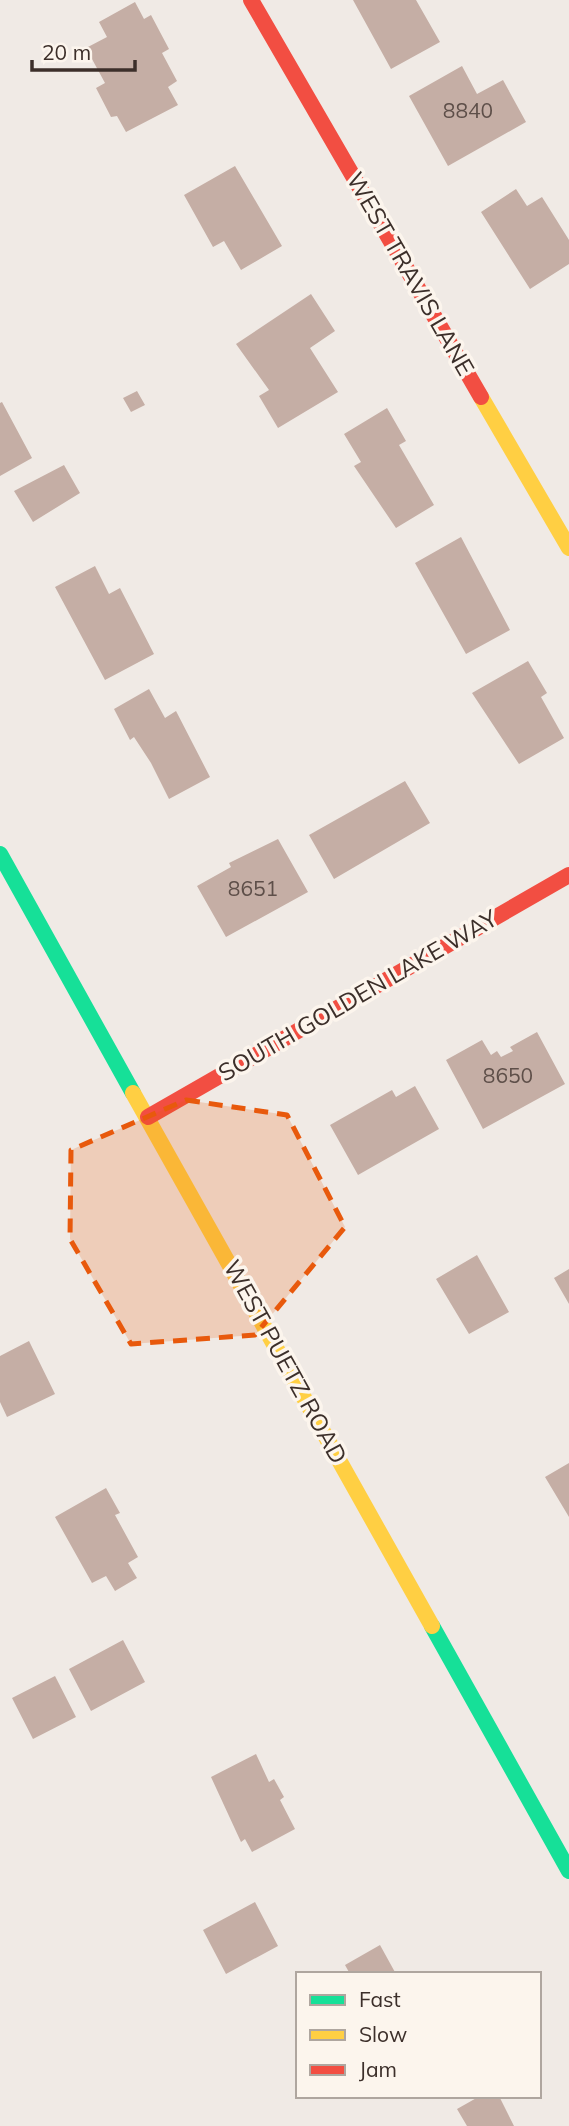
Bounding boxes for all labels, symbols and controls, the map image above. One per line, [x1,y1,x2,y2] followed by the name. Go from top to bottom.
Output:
[32,28,135,72] scale bar
[42,39,91,65] text: 20 m
[443,97,493,123] house number: 8840
[340,167,481,380] street label: WEST TRAVIS LANE
[228,875,278,901] house number: 8651
[213,903,503,1087] street label: SOUTH GOLDEN LAKE WAY
[483,1062,533,1088] house number: 8650
[217,1254,354,1469] street label: WEST PUETZ ROAD
[296,1972,541,2098] legend
[359,1986,401,2012] text: Fast
[359,2021,407,2047] text: Slow
[359,2056,397,2082] text: Jam

